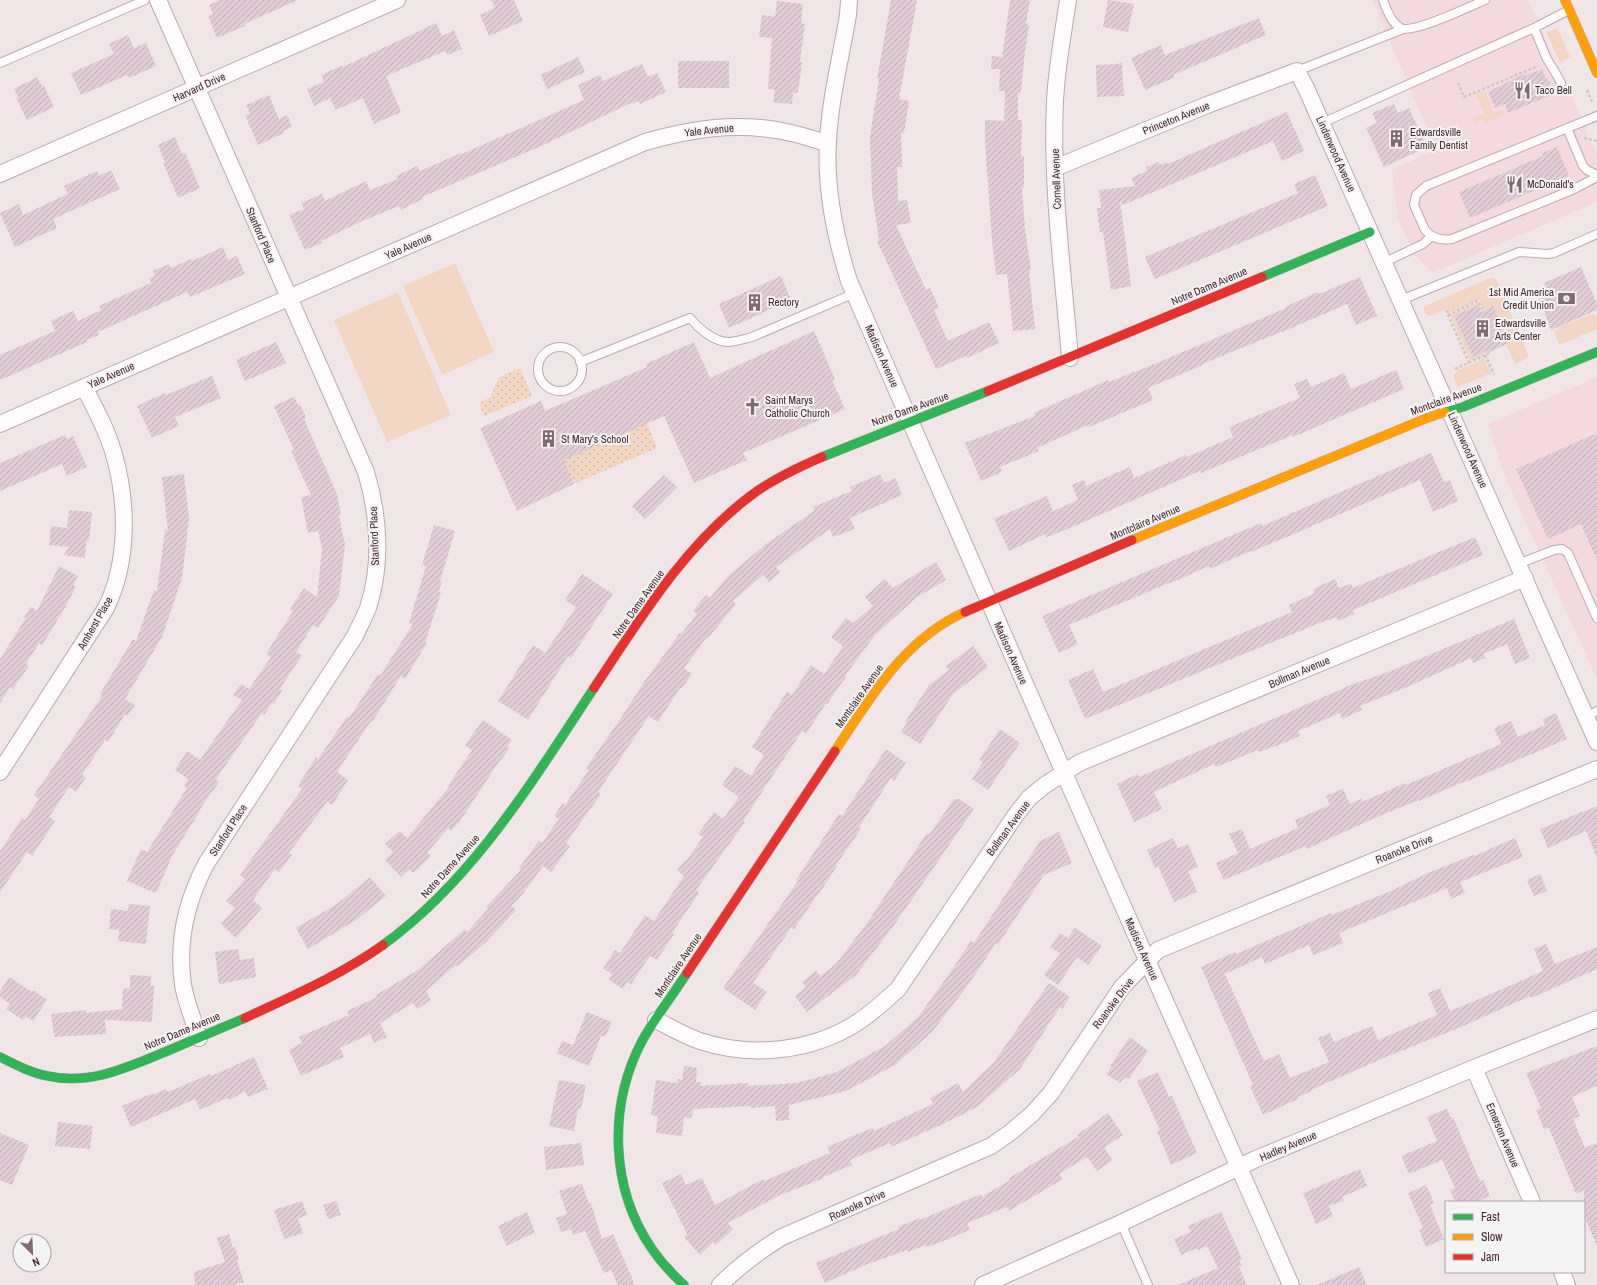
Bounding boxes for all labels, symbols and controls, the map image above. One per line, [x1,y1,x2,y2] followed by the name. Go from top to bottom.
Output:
[171,69,227,105] street label: Harvard Drive
[1512,80,1532,100] restaurant icon: Taco Bell
[1535,83,1572,97] place label: Taco Bell
[1140,98,1212,138] street label: Princeton Avenue
[1313,114,1359,194] street label: Lindenwood Avenue
[683,120,735,140] street label: Yale Avenue
[1410,125,1468,152] place label: Edwardsville Family Dentist
[1387,128,1407,148] building icon: Edwardsville Family Dentist
[1048,148,1064,210] street label: Cornell Avenue
[1504,174,1524,194] restaurant icon: McDonald's
[1527,177,1574,191] place label: McDonald's
[243,205,279,265] street label: Stanford Place
[382,229,434,263] street label: Yale Avenue
[1169,264,1249,308] street label: Notre Dame Avenue
[1489,285,1554,312] place label: 1st Mid America Credit Union
[1557,288,1577,308] bank icon: 1st Mid America Credit Union
[745,292,765,312] building icon: Rectory
[768,295,800,309] place label: Rectory
[1494,316,1546,343] place label: Edwardsville Arts Center
[1472,319,1492,339] building icon: Edwardsville Arts Center
[862,323,902,389] street label: Madison Avenue
[85,358,137,392] street label: Yale Avenue
[1409,380,1483,418] street label: Montclaire Avenue
[870,389,950,429] street label: Notre Dame Avenue
[765,393,830,420] place label: Saint Marys Catholic Church
[742,396,762,416] church icon: Saint Marys Catholic Church
[1445,410,1491,490] street label: Lindenwood Avenue
[538,429,558,449] building icon: St Mary's School
[561,432,628,446] place label: St Mary's School
[1108,501,1182,543] street label: Montclaire Avenue
[366,506,382,566] street label: Stanford Place
[609,567,667,641] street label: Notre Dame Avenue
[74,594,116,653] street label: Amherst Place
[991,620,1031,686] street label: Madison Avenue
[1266,653,1332,691] street label: Bollman Avenue
[832,661,886,731] street label: Montclaire Avenue
[983,798,1033,858] street label: Bollman Avenue
[206,801,250,859] street label: Stanford Place
[418,831,482,901] street label: Notre Dame Avenue
[1373,831,1435,867] street label: Roanoke Drive
[1122,916,1162,982] street label: Madison Avenue
[651,930,705,1000] street label: Montclaire Avenue
[1089,975,1137,1031] street label: Roanoke Drive
[142,1009,222,1053] street label: Notre Dame Avenue
[1483,1101,1523,1169] street label: Emerson Avenue
[1257,1128,1319,1164] street label: Hadley Avenue
[827,1186,887,1224] street label: Roanoke Drive
[1445,1201,1585,1273] legend
[1481,1209,1500,1225] text: Fast
[1481,1229,1503,1245] text: Slow
[12,1233,52,1273] north arrow
[1481,1249,1500,1265] text: Jam
[30,1254,42,1270] text: N

